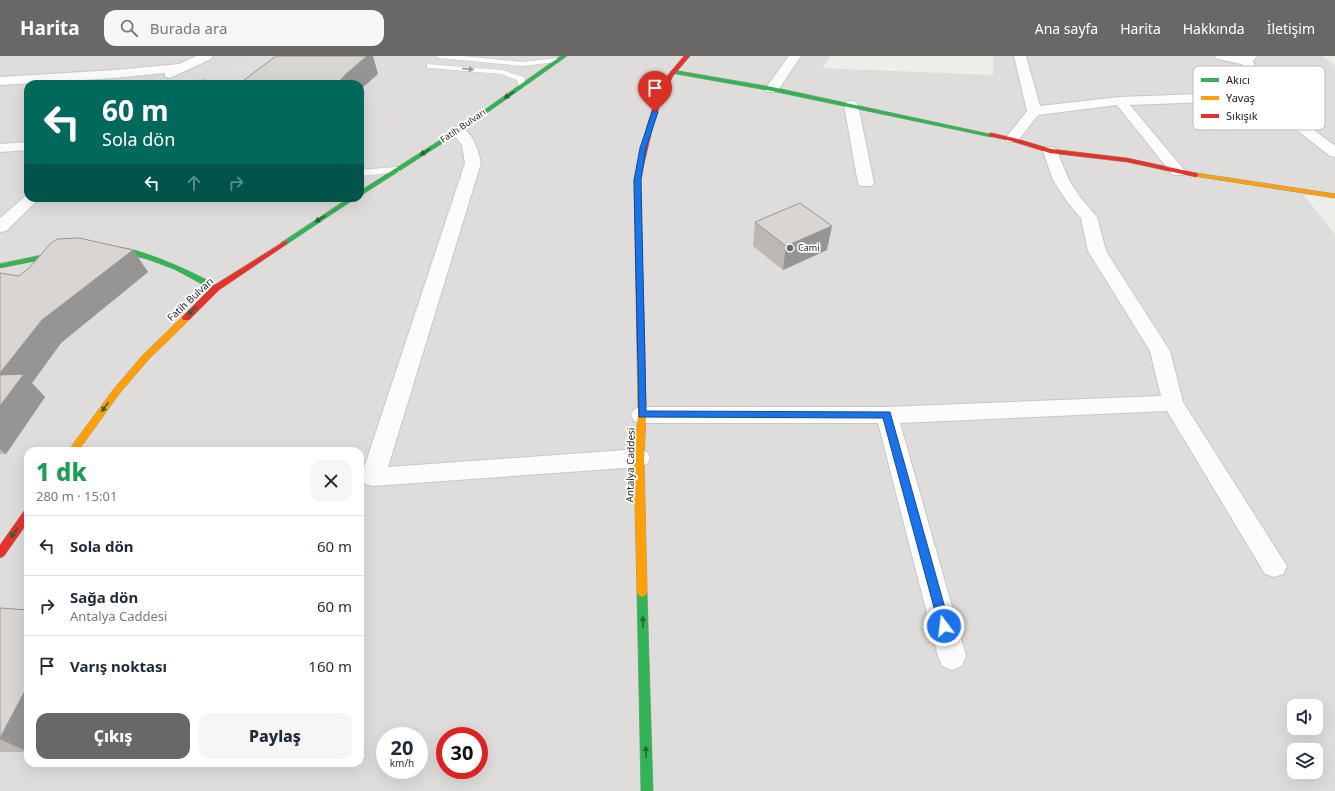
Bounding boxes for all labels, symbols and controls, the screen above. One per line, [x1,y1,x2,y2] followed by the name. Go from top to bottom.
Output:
[104,10,384,46] search box
[20,15,80,41] text: Harita
[118,17,140,39] icon: search
[150,18,227,38] text: Burada ara
[1035,19,1098,38] text: Ana sayfa
[1120,19,1161,38] text: Harita
[1183,19,1245,38] text: Hakkında
[1267,19,1315,38] text: İletişim
[462,66,474,72] one-way arrow
[1193,66,1325,130] legend
[638,71,672,112] pin
[1226,72,1250,87] text: Akıcı
[644,77,666,99] icon: arrive
[1226,90,1255,105] text: Yavaş
[102,91,169,129] text: 60 m
[504,91,515,99] one-way arrow
[36,96,88,148] icon: left
[437,105,488,146] street label: Fatih Bulvarı
[1226,108,1258,123] text: Sıkışık
[102,127,175,151] text: Sola dön
[419,148,431,155] one-way arrow
[141,172,163,194] icon: left
[183,172,205,194] icon: ahead
[225,172,247,194] icon: right
[315,215,326,223] one-way arrow
[798,241,819,254] place label: Cami
[785,243,795,253] marker: Cami
[164,274,216,324] street label: Fatih Bulvarı
[187,306,197,316] one-way arrow
[101,402,109,412] one-way arrow
[622,427,638,503] street label: Antalya Caddesi
[36,455,87,488] text: 1 dk
[310,460,352,502] button: close
[36,487,117,505] text: 280 m · 15:01
[10,528,18,539] one-way arrow
[36,535,58,557] icon: left
[70,536,134,556] text: Sola dön
[317,536,352,556] text: 60 m
[70,587,138,607] text: Sağa dön
[36,595,58,617] icon: right
[317,596,352,616] text: 60 m
[923,605,965,647] position arrow
[70,607,167,625] text: Antalya Caddesi
[639,616,646,628] one-way arrow
[36,655,58,677] icon: arrive
[70,656,167,676] text: Varış noktası
[308,656,352,676] text: 160 m
[1287,699,1323,779] map controls
[1287,699,1323,735] button: sound
[36,713,190,759] button: Çıkış
[198,713,352,759] button: Paylaş
[436,727,488,779] speed limit sign: 30
[391,734,413,761] text: 20
[1287,743,1323,779] button: layers
[643,745,649,758] one-way arrow
[390,756,414,770] text: km/h

